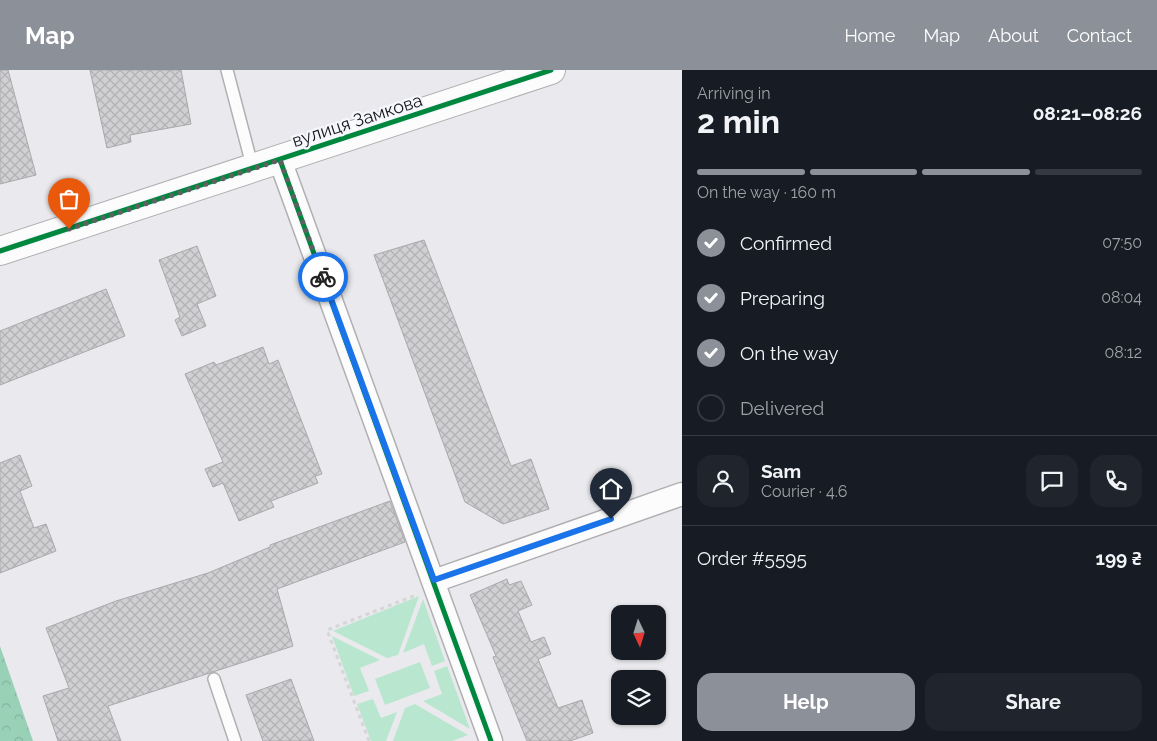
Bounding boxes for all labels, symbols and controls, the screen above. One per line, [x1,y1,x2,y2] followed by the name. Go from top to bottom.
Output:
[25,21,75,50] text: Map
[844,25,895,46] text: Home
[923,25,960,46] text: Map
[988,25,1039,46] text: About
[1067,25,1132,46] text: Contact
[697,84,771,103] text: Arriving in
[289,89,425,151] street label: вулиця Замкова
[1033,102,1142,124] text: 08:21–08:26
[697,103,780,140] text: 2 min
[48,178,90,229] pin
[697,183,836,202] text: On the way · 160 m
[55,185,83,213] icon: bag
[697,229,725,257] icon: check
[740,232,832,254] text: Confirmed
[1102,233,1142,252] text: 07:50
[298,252,348,302] courier
[309,263,337,291] icon: bike
[697,284,725,312] icon: check
[740,287,825,309] text: Preparing
[1101,288,1142,307] text: 08:04
[697,339,725,367] icon: check
[740,342,839,364] text: On the way
[1105,343,1142,362] text: 08:12
[740,397,824,419] text: Delivered
[697,455,749,507] button: person
[1026,455,1078,507] button: chat
[1090,455,1142,507] button: phone
[761,460,801,482] text: Sam
[590,468,632,519] pin
[597,475,625,503] icon: home
[761,482,847,501] text: Courier · 4.6
[697,547,807,569] text: Order #5595
[1096,547,1142,569] text: 199 ₴
[611,605,666,660] north arrow
[611,605,666,725] map controls
[611,670,666,725] button: layers
[697,673,915,731] button: Help
[925,673,1142,731] button: Share

